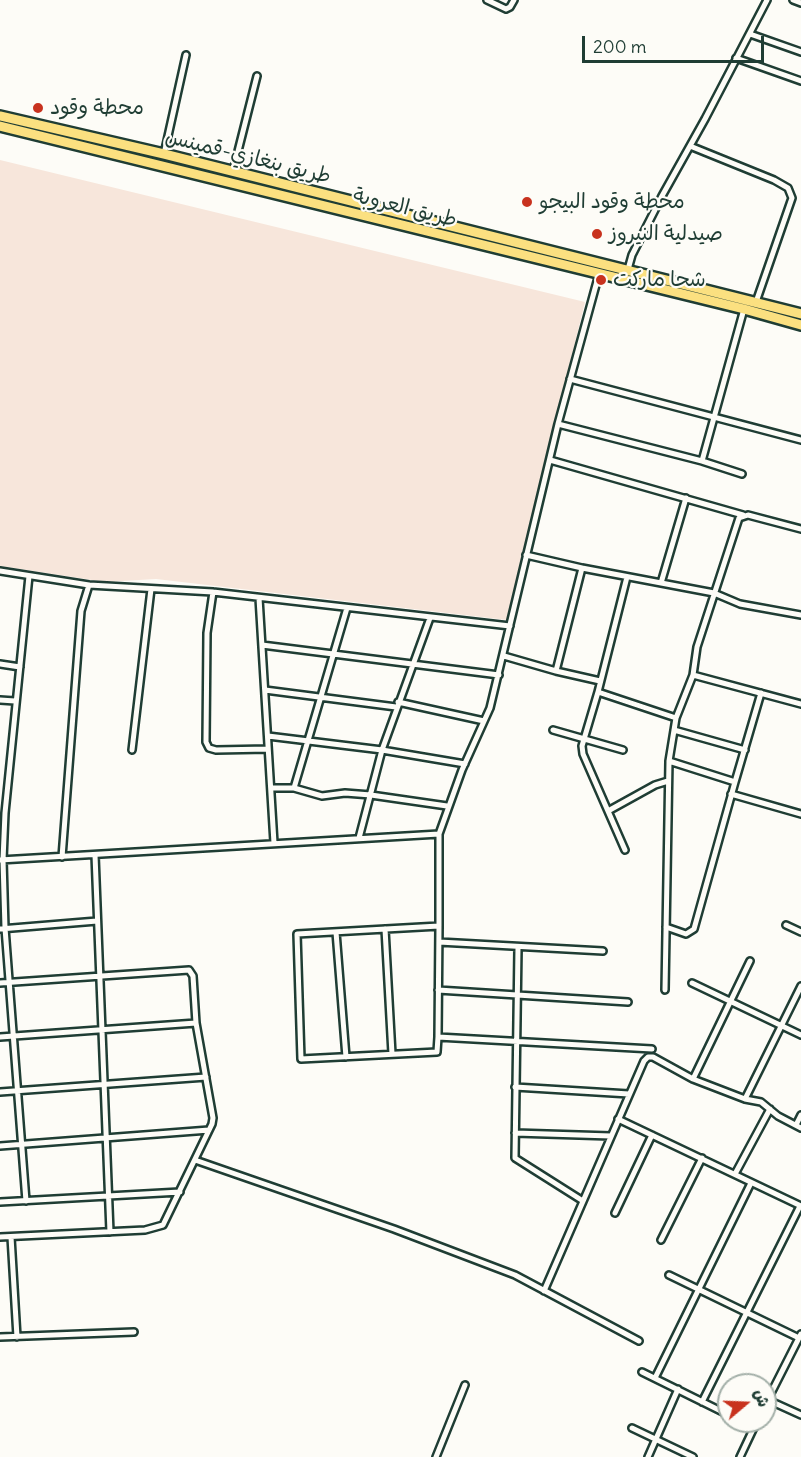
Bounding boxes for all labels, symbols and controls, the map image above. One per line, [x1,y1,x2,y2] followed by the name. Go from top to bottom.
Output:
[585,24,766,62] scale bar
[593,35,647,58] text: 200 m
[50,95,144,121] place label: محطة وقود
[31,101,45,115] marker: محطة وقود
[163,124,333,190] street label: طريق بنغازي-قمينس
[350,183,460,233] street label: طريق العروبة
[539,189,685,215] place label: محطة وقود البيجو
[520,195,534,209] marker: محطة وقود البيجو
[609,221,723,247] place label: صيدلية النيروز
[590,227,604,241] marker: صيدلية النيروز
[613,267,706,293] place label: شحا ماركت
[594,273,608,287] marker: شحا ماركت
[717,1373,777,1433] north arrow
[750,1386,774,1409] text: ش

